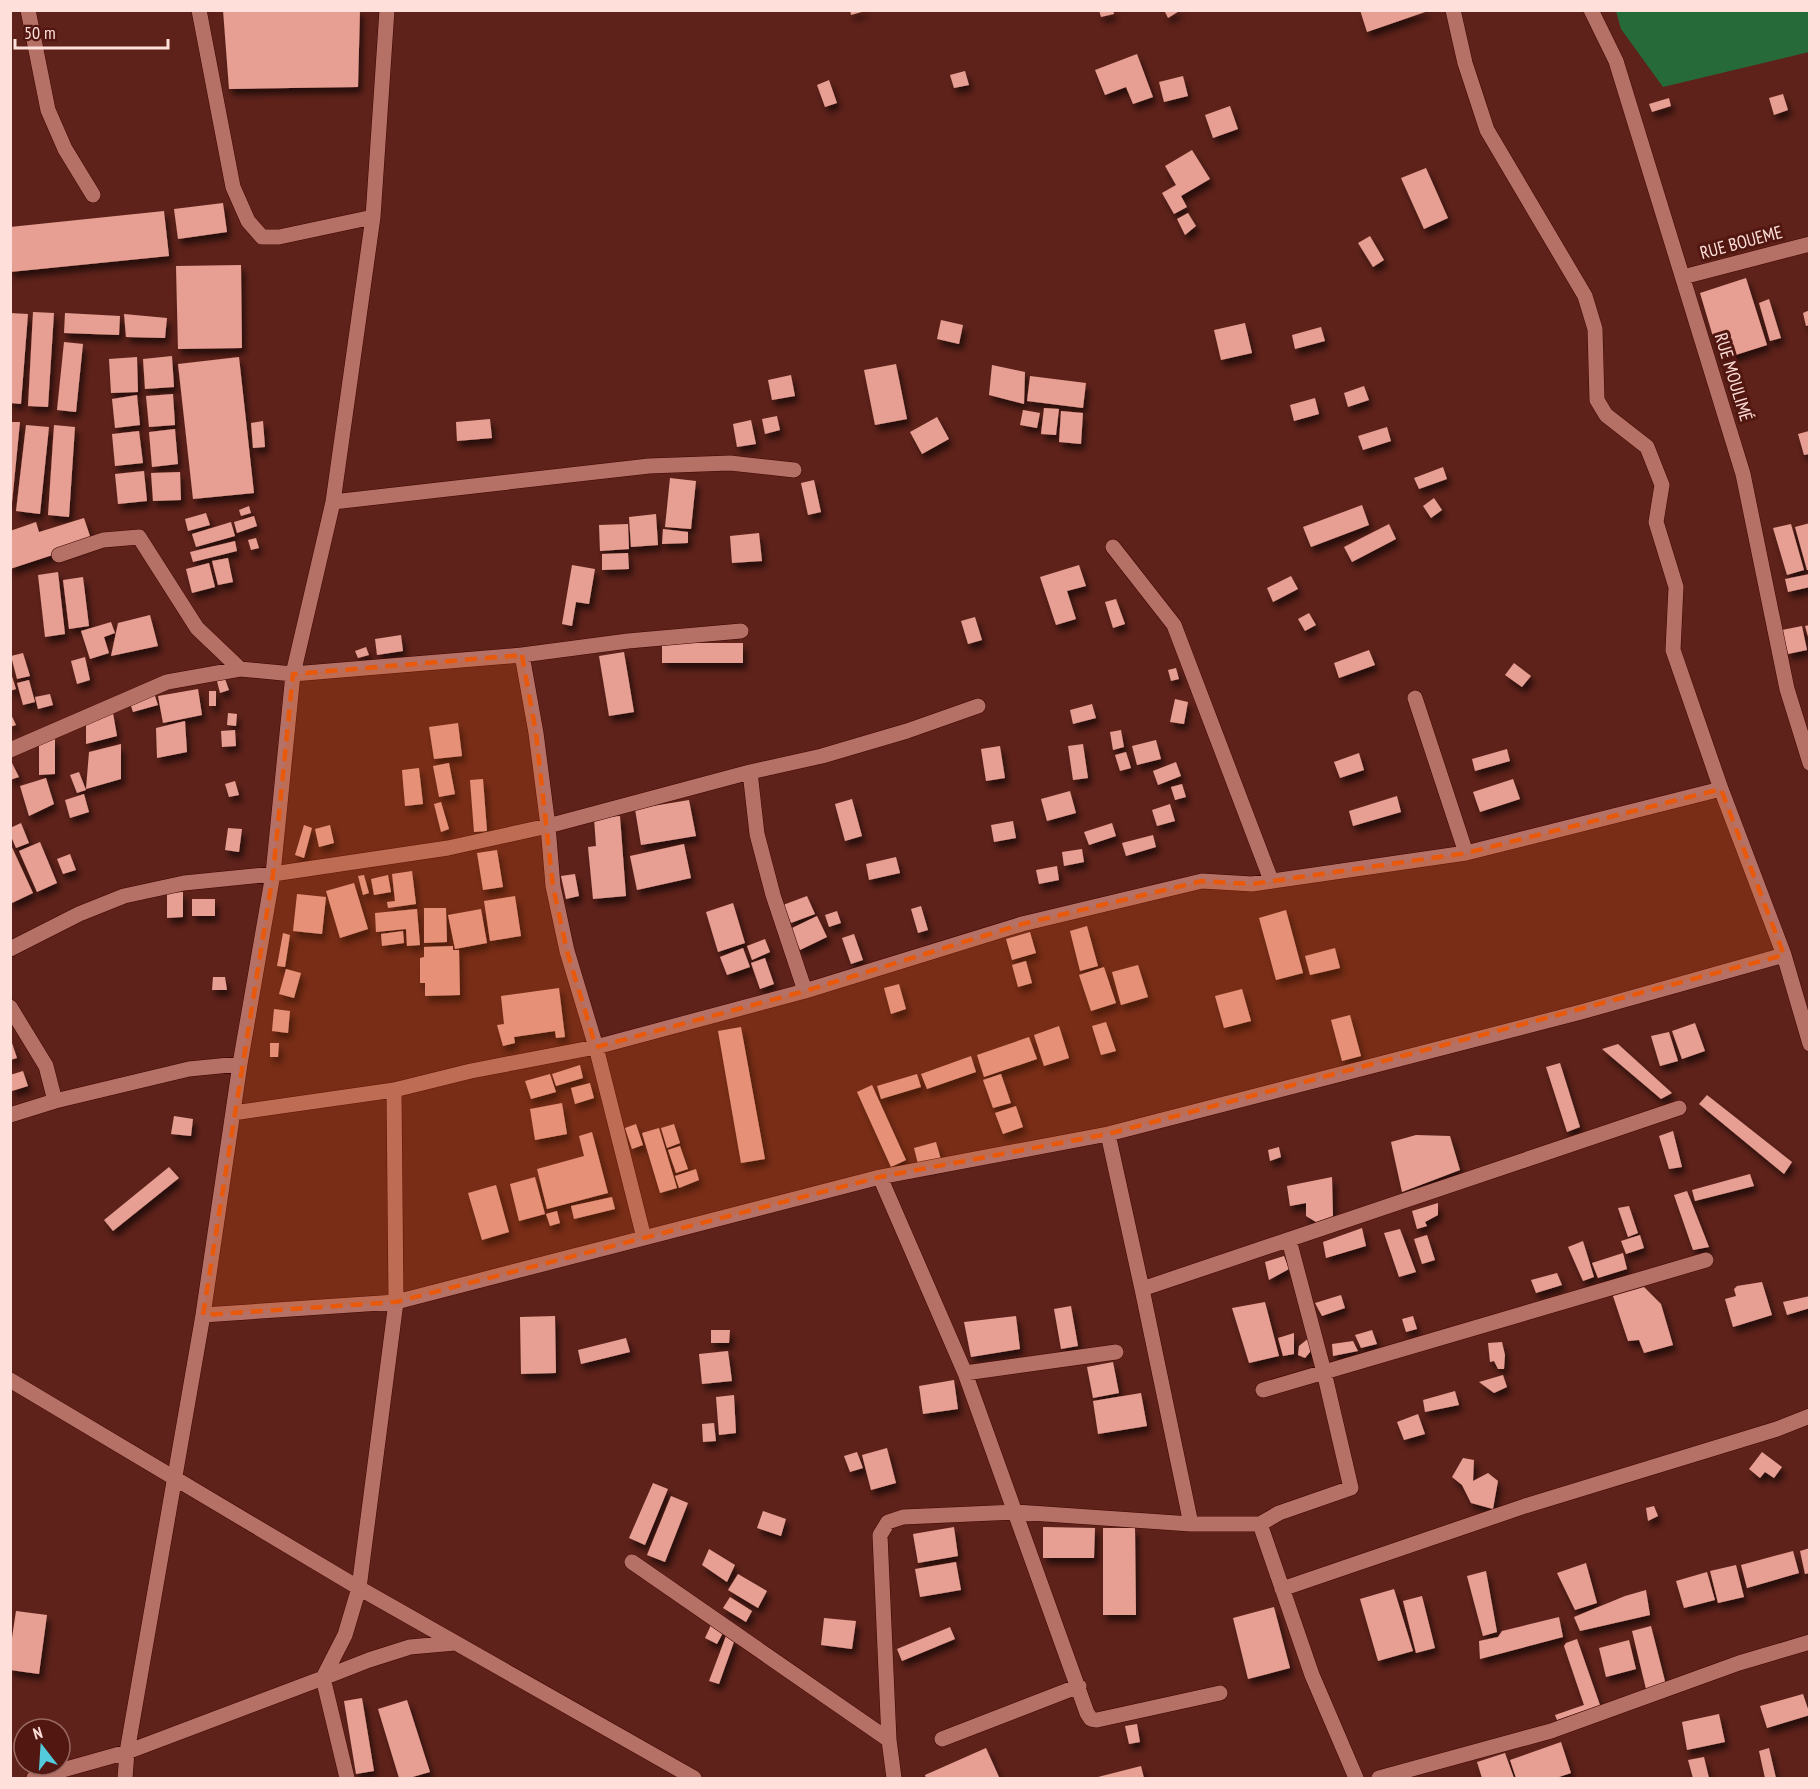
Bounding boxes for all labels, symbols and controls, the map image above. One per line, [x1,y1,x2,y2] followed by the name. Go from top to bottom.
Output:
[15,12,168,50] scale bar
[24,21,56,44] text: 50 m
[1697,220,1785,264] street label: RUE BOUEME
[1710,330,1758,424] street label: RUE MOULIMÉ
[12,1717,72,1777] north arrow
[31,1722,45,1743] text: N

